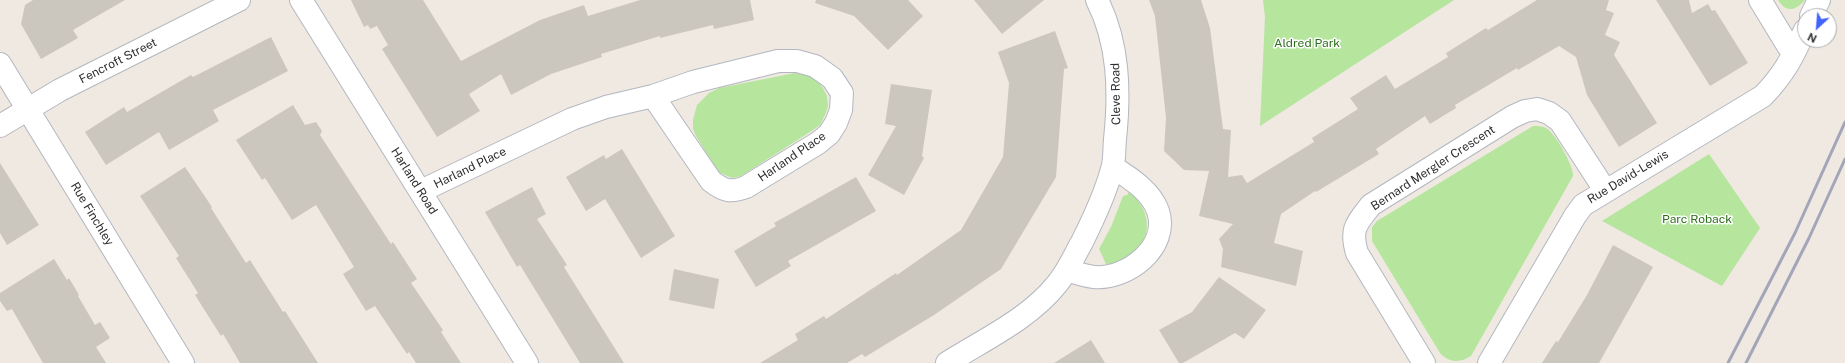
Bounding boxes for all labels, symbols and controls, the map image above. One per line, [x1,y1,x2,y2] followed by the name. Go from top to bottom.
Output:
[1797,8,1837,48] north arrow
[1806,31,1819,45] text: N
[77,35,159,87] street label: Fencroft Street
[1274,36,1340,50] park label: Aldred Park
[1108,63,1124,125] street label: Cleve Road
[1368,122,1498,214] street label: Bernard Mergler Crescent
[755,129,829,185] street label: Harland Place
[431,144,509,192] street label: Harland Place
[388,145,440,217] street label: Harland Road
[1585,147,1671,207] street label: Rue David-Lewis
[67,180,117,248] street label: Rue Finchley
[1662,212,1732,226] park label: Parc Roback

